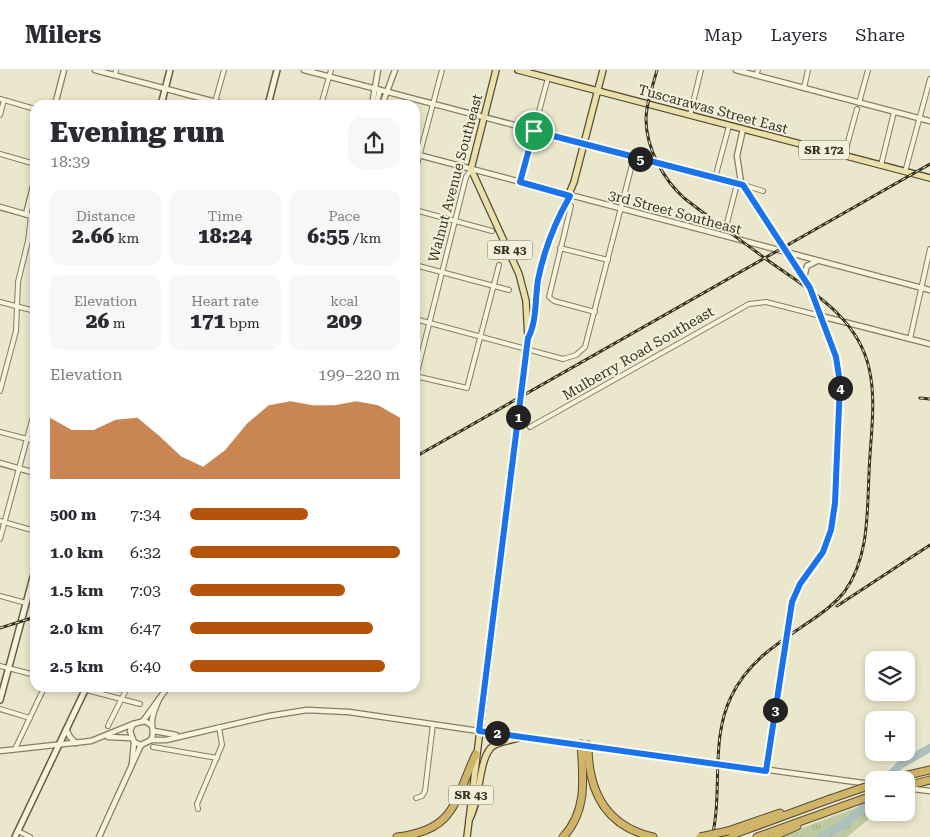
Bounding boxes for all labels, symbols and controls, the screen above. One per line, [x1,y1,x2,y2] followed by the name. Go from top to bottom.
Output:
[25,21,101,49] text: Milers
[704,24,743,45] text: Map
[771,24,827,45] text: Layers
[855,24,905,45] text: Share
[636,81,790,137] street label: Tuscarawas Street East
[425,92,485,264] street label: Walnut Avenue Southeast
[513,110,555,152] pin
[50,116,224,149] text: Evening run
[348,117,400,169] button: share
[520,117,548,145] icon: arrive
[799,140,849,160] road number: SR 172
[628,146,652,172] pin: 5
[637,151,644,167] text: 5
[50,152,90,171] text: 18:39
[607,187,743,237] street label: 3rd Street Southeast
[76,208,135,224] text: Distance
[208,208,242,224] text: Time
[329,208,360,224] text: Pace
[72,224,114,248] text: 2.66
[198,224,252,248] text: 18:24
[307,224,350,248] text: 6:55
[114,230,139,246] text: km
[350,230,381,246] text: /km
[488,240,532,260] road number: SR 43
[74,293,137,309] text: Elevation
[191,293,259,309] text: Heart rate
[330,293,358,309] text: kcal
[559,303,717,403] street label: Mulberry Road Southeast
[86,309,109,333] text: 26
[190,309,225,333] text: 171
[327,309,362,333] text: 209
[109,315,126,331] text: m
[225,315,260,331] text: bpm
[50,365,123,384] text: Elevation
[318,365,400,384] text: 199–220 m
[828,376,852,400] pin: 4
[837,380,844,396] text: 4
[506,404,530,430] pin: 1
[515,409,522,425] text: 1
[50,505,96,524] text: 500 m
[130,505,161,524] text: 7:34
[50,543,103,562] text: 1.0 km
[130,543,161,562] text: 6:32
[50,581,103,600] text: 1.5 km
[130,581,161,600] text: 7:03
[50,619,103,638] text: 2.0 km
[130,619,161,638] text: 6:47
[865,651,915,821] map controls
[865,651,915,701] button: layers
[50,657,103,676] text: 2.5 km
[130,657,161,676] text: 6:40
[762,698,788,722] pin: 3
[772,702,779,718] text: 3
[865,711,915,761] button: +
[484,720,510,746] pin: 2
[494,725,501,741] text: 2
[865,771,915,821] button: −
[448,786,494,804] road number: SR 43

